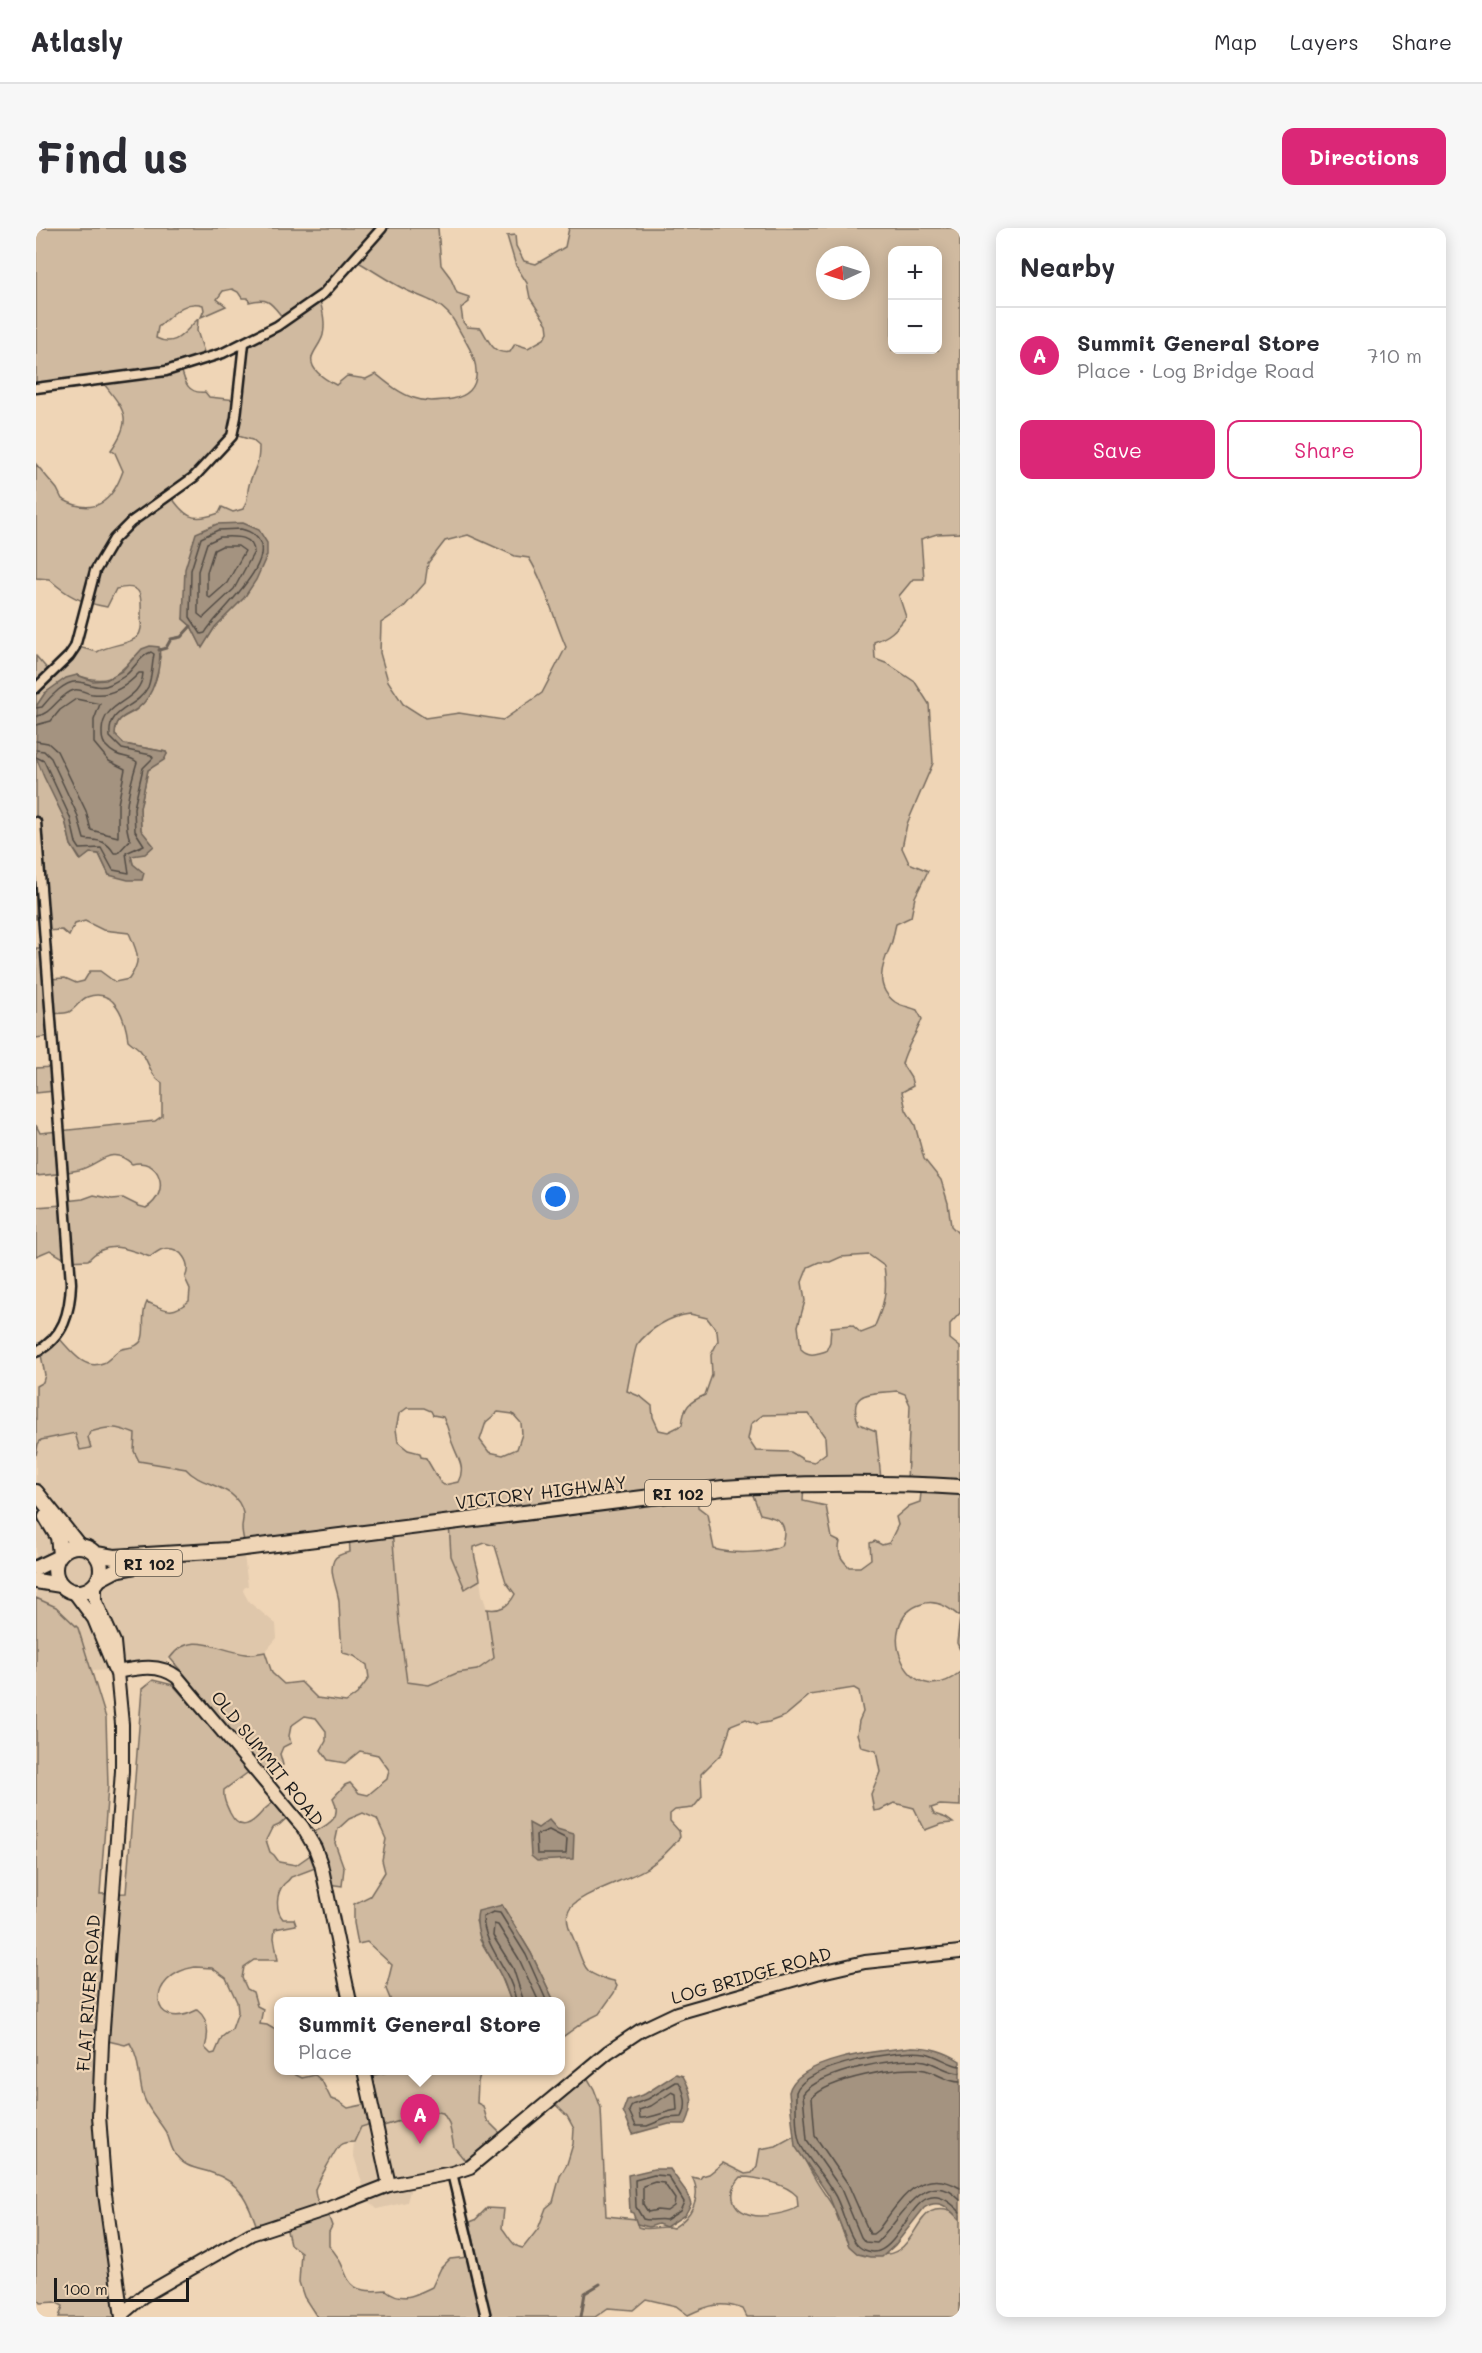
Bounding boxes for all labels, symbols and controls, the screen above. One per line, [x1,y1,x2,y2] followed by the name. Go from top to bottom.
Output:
[30,23,124,59] text: Atlasly
[1214,28,1257,55] text: Map
[1290,28,1359,55] text: Layers
[1392,28,1452,55] text: Share
[1282,128,1446,185] button: Directions
[36,129,188,184] text: Find us
[816,246,870,300] north arrow
[888,246,942,354] map controls
[888,246,942,300] button: +
[1020,250,1115,284] text: Nearby
[888,300,942,354] button: −
[1077,328,1320,357] text: Summit General Store
[1033,342,1046,368] text: A
[1367,342,1422,368] text: 710 m
[1077,357,1314,383] text: Place · Log Bridge Road
[1020,420,1215,479] button: Save
[1227,420,1422,479] button: Share
[541,1182,570,1211] your location
[454,1470,628,1514] street label: VICTORY HIGHWAY
[645,1480,711,1506] road number: RI 102
[116,1550,182,1576] road number: RI 102
[206,1686,330,1830] street label: OLD SUMMIT ROAD
[71,1914,105,2072] street label: FLAT RIVER ROAD
[668,1941,834,2009] street label: LOG BRIDGE ROAD
[274,1997,565,2075] popup
[298,2009,541,2038] text: Summit General Store
[298,2038,352,2064] text: Place
[400,2094,440,2144] pin: A
[54,2275,189,2302] scale bar
[63,2278,108,2299] text: 100 m

